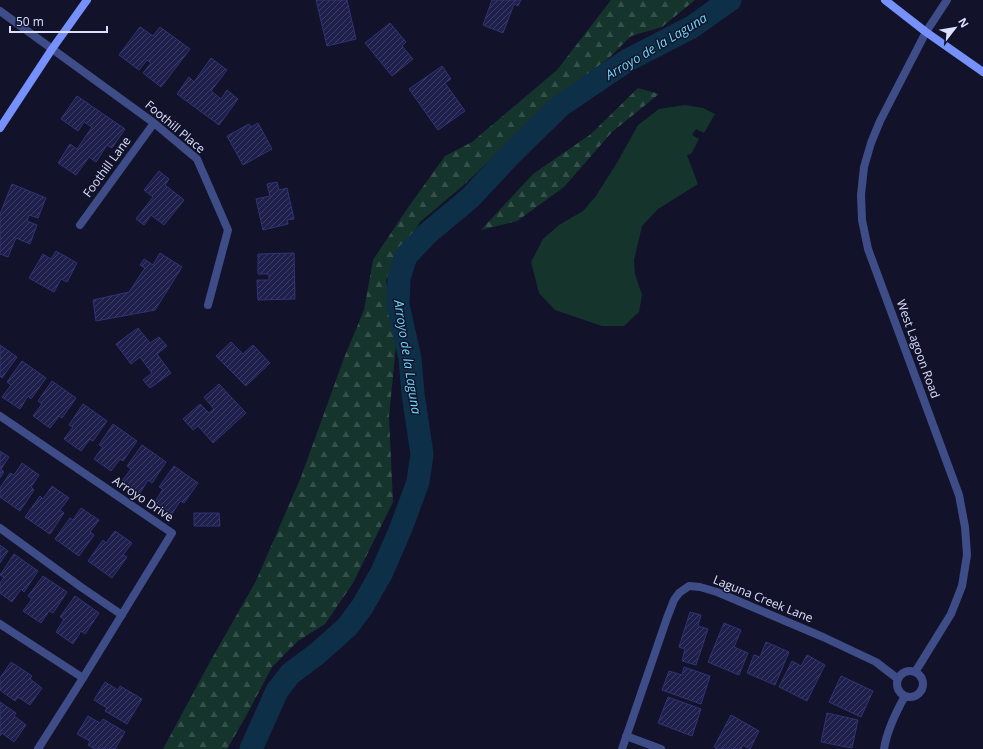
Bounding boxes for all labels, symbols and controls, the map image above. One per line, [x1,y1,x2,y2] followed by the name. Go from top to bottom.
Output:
[10,8,107,34] scale bar
[601,8,711,84] water label: Arroyo de la Laguna
[935,8,975,48] north arrow
[16,13,44,30] text: 50 m
[955,15,973,30] text: N
[142,96,209,157] street label: Foothill Place
[79,133,135,201] street label: Foothill Lane
[893,297,944,401] street label: West Lagoon Road
[390,298,426,416] water label: Arroyo de la Laguna
[109,472,177,525] street label: Arroyo Drive
[711,571,816,626] street label: Laguna Creek Lane

